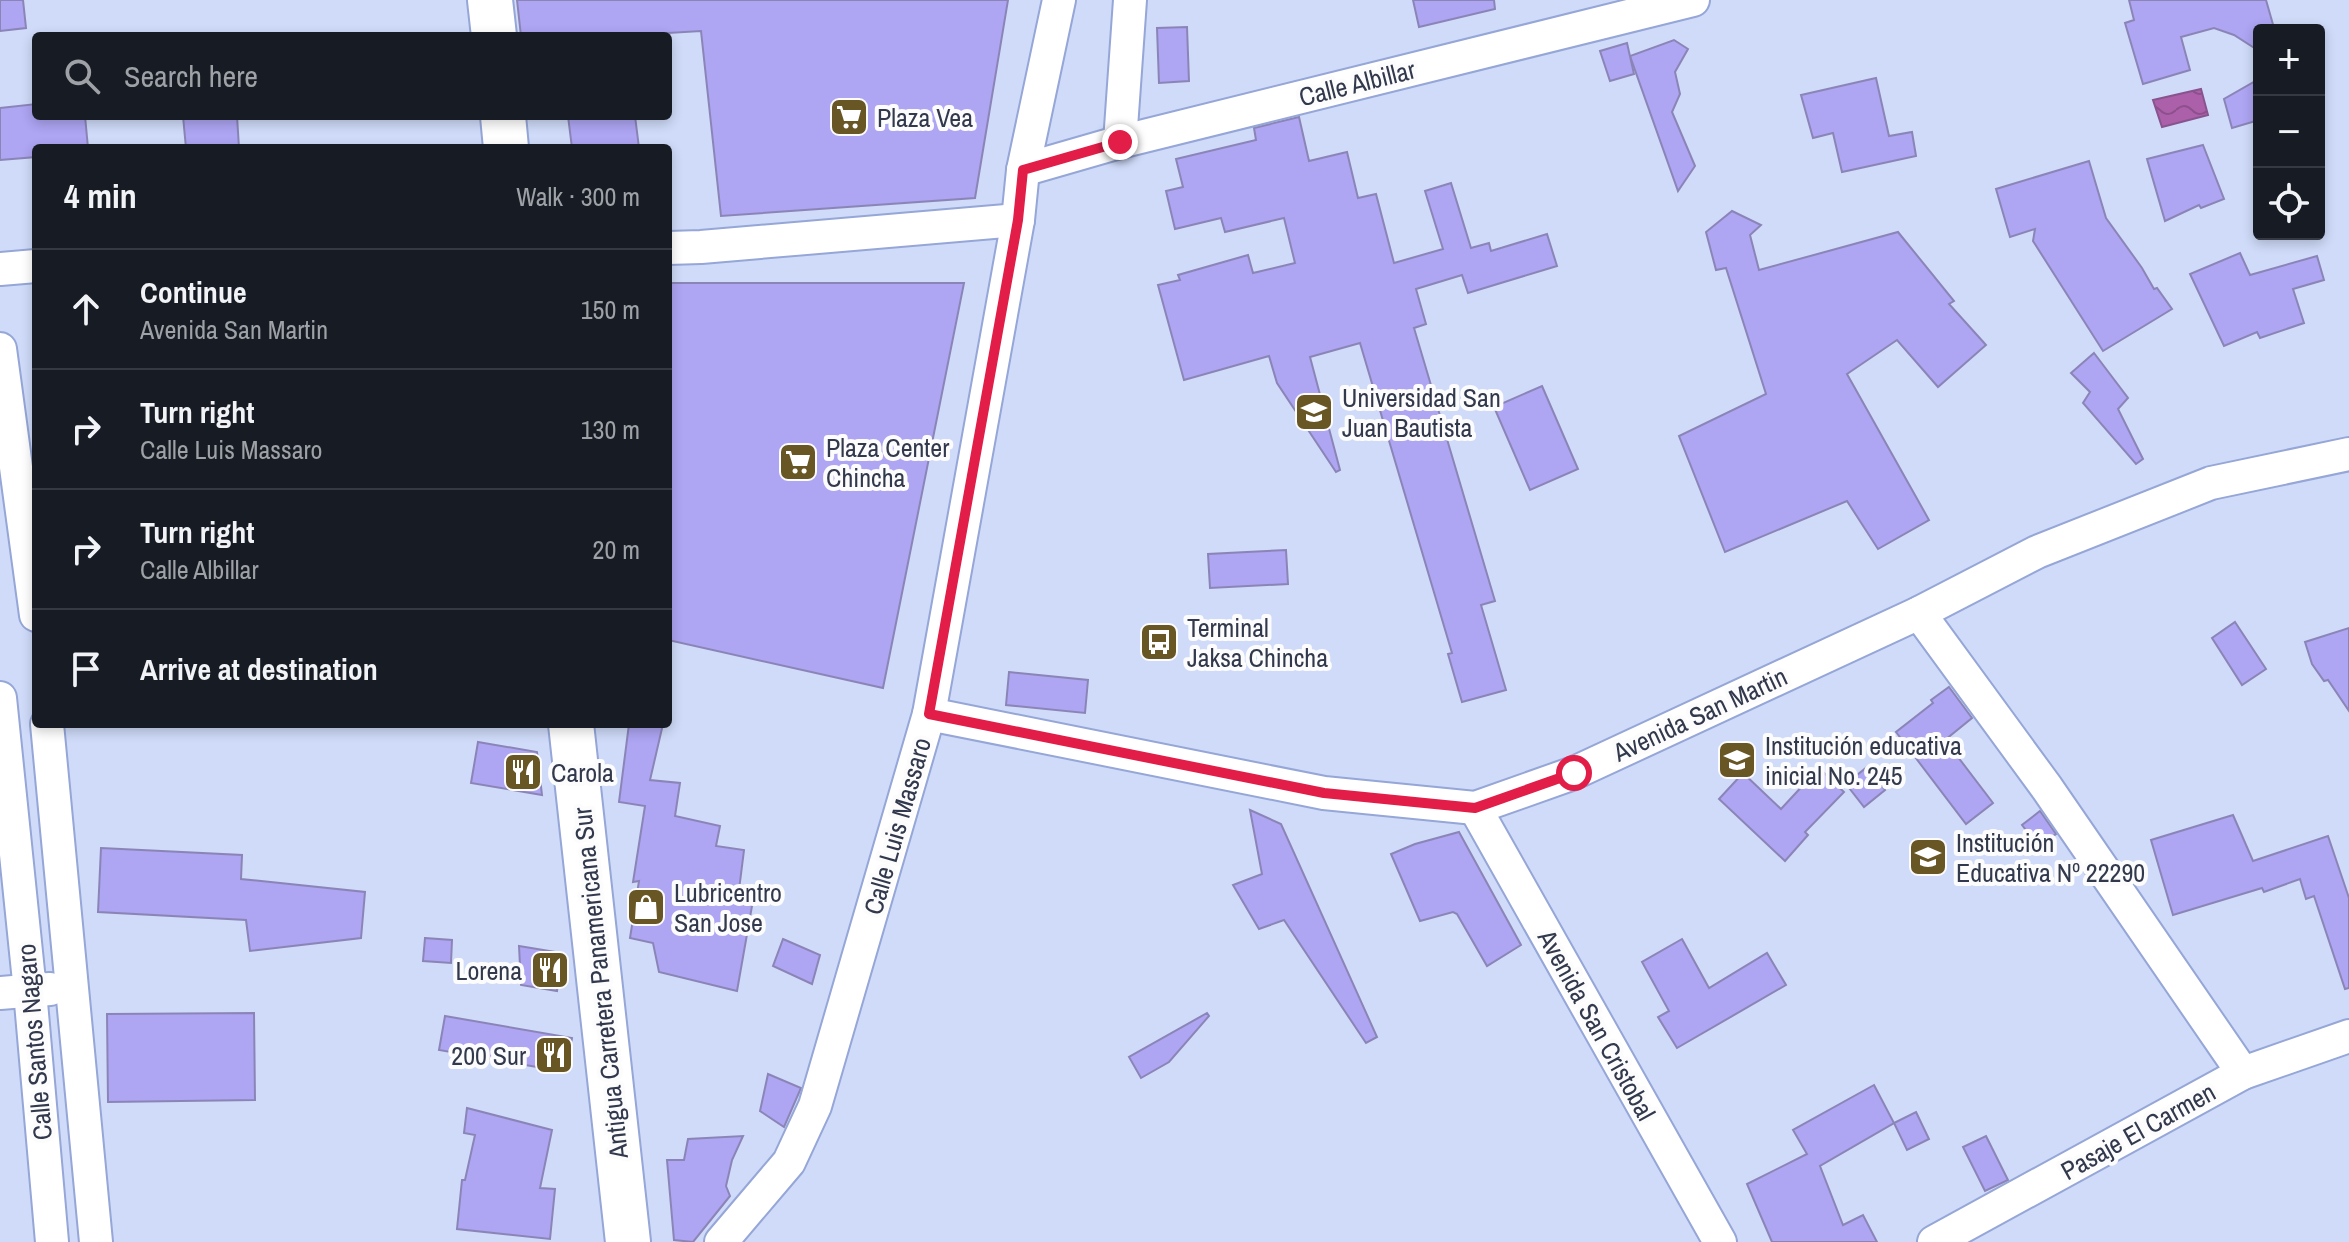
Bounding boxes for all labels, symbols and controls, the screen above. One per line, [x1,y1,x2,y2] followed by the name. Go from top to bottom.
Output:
[2253,24,2325,240] map controls
[2253,24,2325,96] button: +
[32,32,672,120] search box
[1295,52,1419,114] street label: Calle Albillar
[60,54,104,98] icon: search
[124,56,258,96] text: Search here
[828,96,870,138] supermarket icon: Plaza Vea
[2253,96,2325,168] button: −
[877,100,973,135] place label: Plaza Vea
[1102,124,1138,160] route end
[2253,168,2325,240] button: locate
[64,173,137,219] text: 4 min
[516,179,640,214] text: Walk · 300 m
[140,272,247,312] text: Continue
[64,287,108,331] icon: ahead
[581,292,640,327] text: 150 m
[140,312,328,347] text: Avenida San Martin
[1342,380,1501,445] place label: Universidad San Juan Bautista
[1293,391,1335,433] school or university icon: Universidad San Juan Bautista
[140,392,254,432] text: Turn right
[64,407,108,451] icon: right
[581,412,640,447] text: 130 m
[826,430,949,495] place label: Plaza Center Chincha
[140,432,322,467] text: Calle Luis Massaro
[777,441,819,483] supermarket icon: Plaza Center Chincha
[140,512,254,552] text: Turn right
[64,527,108,571] icon: right
[593,532,640,567] text: 20 m
[140,552,258,587] text: Calle Albillar
[1187,610,1328,675] place label: Terminal Jaksa Chincha
[1138,621,1180,663] bus stop icon: Terminal Jaksa Chincha
[64,647,108,691] icon: arrive
[140,649,378,689] text: Arrive at destination
[1606,658,1793,770] street label: Avenida San Martin
[1765,728,1962,793] place label: Institución educativa inicial No. 245
[855,733,939,919] street label: Calle Luis Massaro
[1716,739,1758,781] school or university icon: Institución educativa inicial No. 245
[502,751,544,793] restaurant icon: Carola
[551,755,614,790] place label: Carola
[1556,755,1592,791] route start
[564,806,636,1161] street label: Antigua Carretera Panamericana Sur
[1956,825,2145,890] place label: Institución Educativa Nº 22290
[1907,836,1949,878] school or university icon: Institución Educativa Nº 22290
[674,875,782,940] place label: Lubricentro San Jose
[625,886,667,928] shop icon: Lubricentro San Jose
[1530,923,1664,1127] street label: Avenida San Cristobal
[8,942,60,1142] street label: Calle Santos Nagaro
[529,949,571,991] restaurant icon: Lorena
[456,953,522,988] place label: Lorena
[533,1034,575,1076] restaurant icon: 200 Sur
[451,1038,526,1073] place label: 200 Sur
[2054,1074,2222,1188] street label: Pasaje El Carmen

